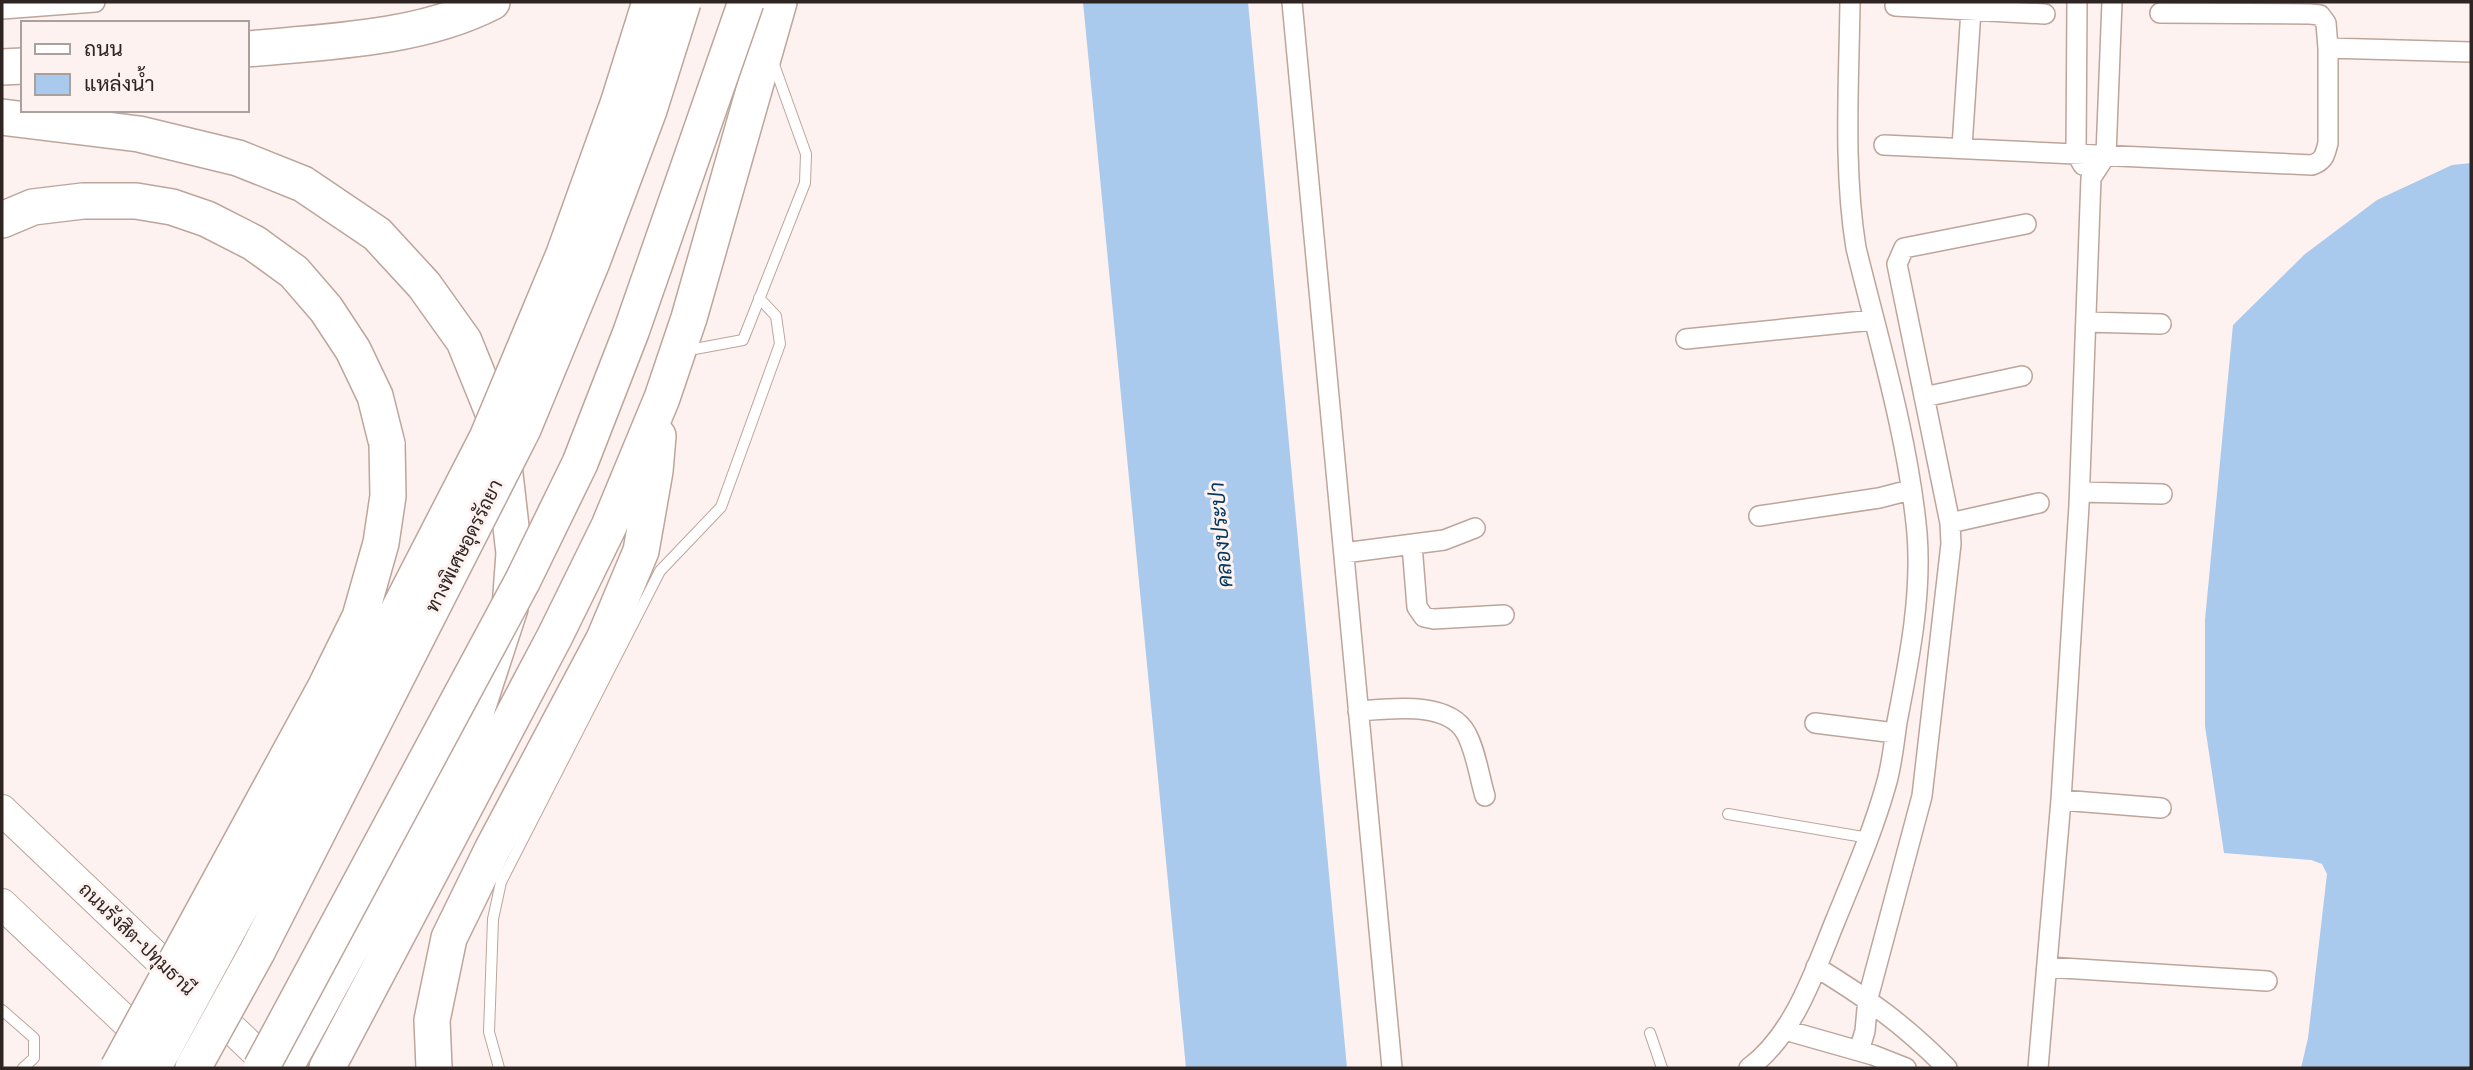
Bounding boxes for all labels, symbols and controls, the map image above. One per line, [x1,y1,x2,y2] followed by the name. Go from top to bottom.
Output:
[21,21,248,112] legend
[84,37,123,61] text: ถนน
[84,66,155,96] text: แหล่งน้ำ
[421,476,508,617] street label: ทางพิเศษอุดรรัถยา
[1204,481,1238,589] water label: คลองประปา
[74,877,200,1001] street label: ถนนรังสิต-ปทุมธานี

